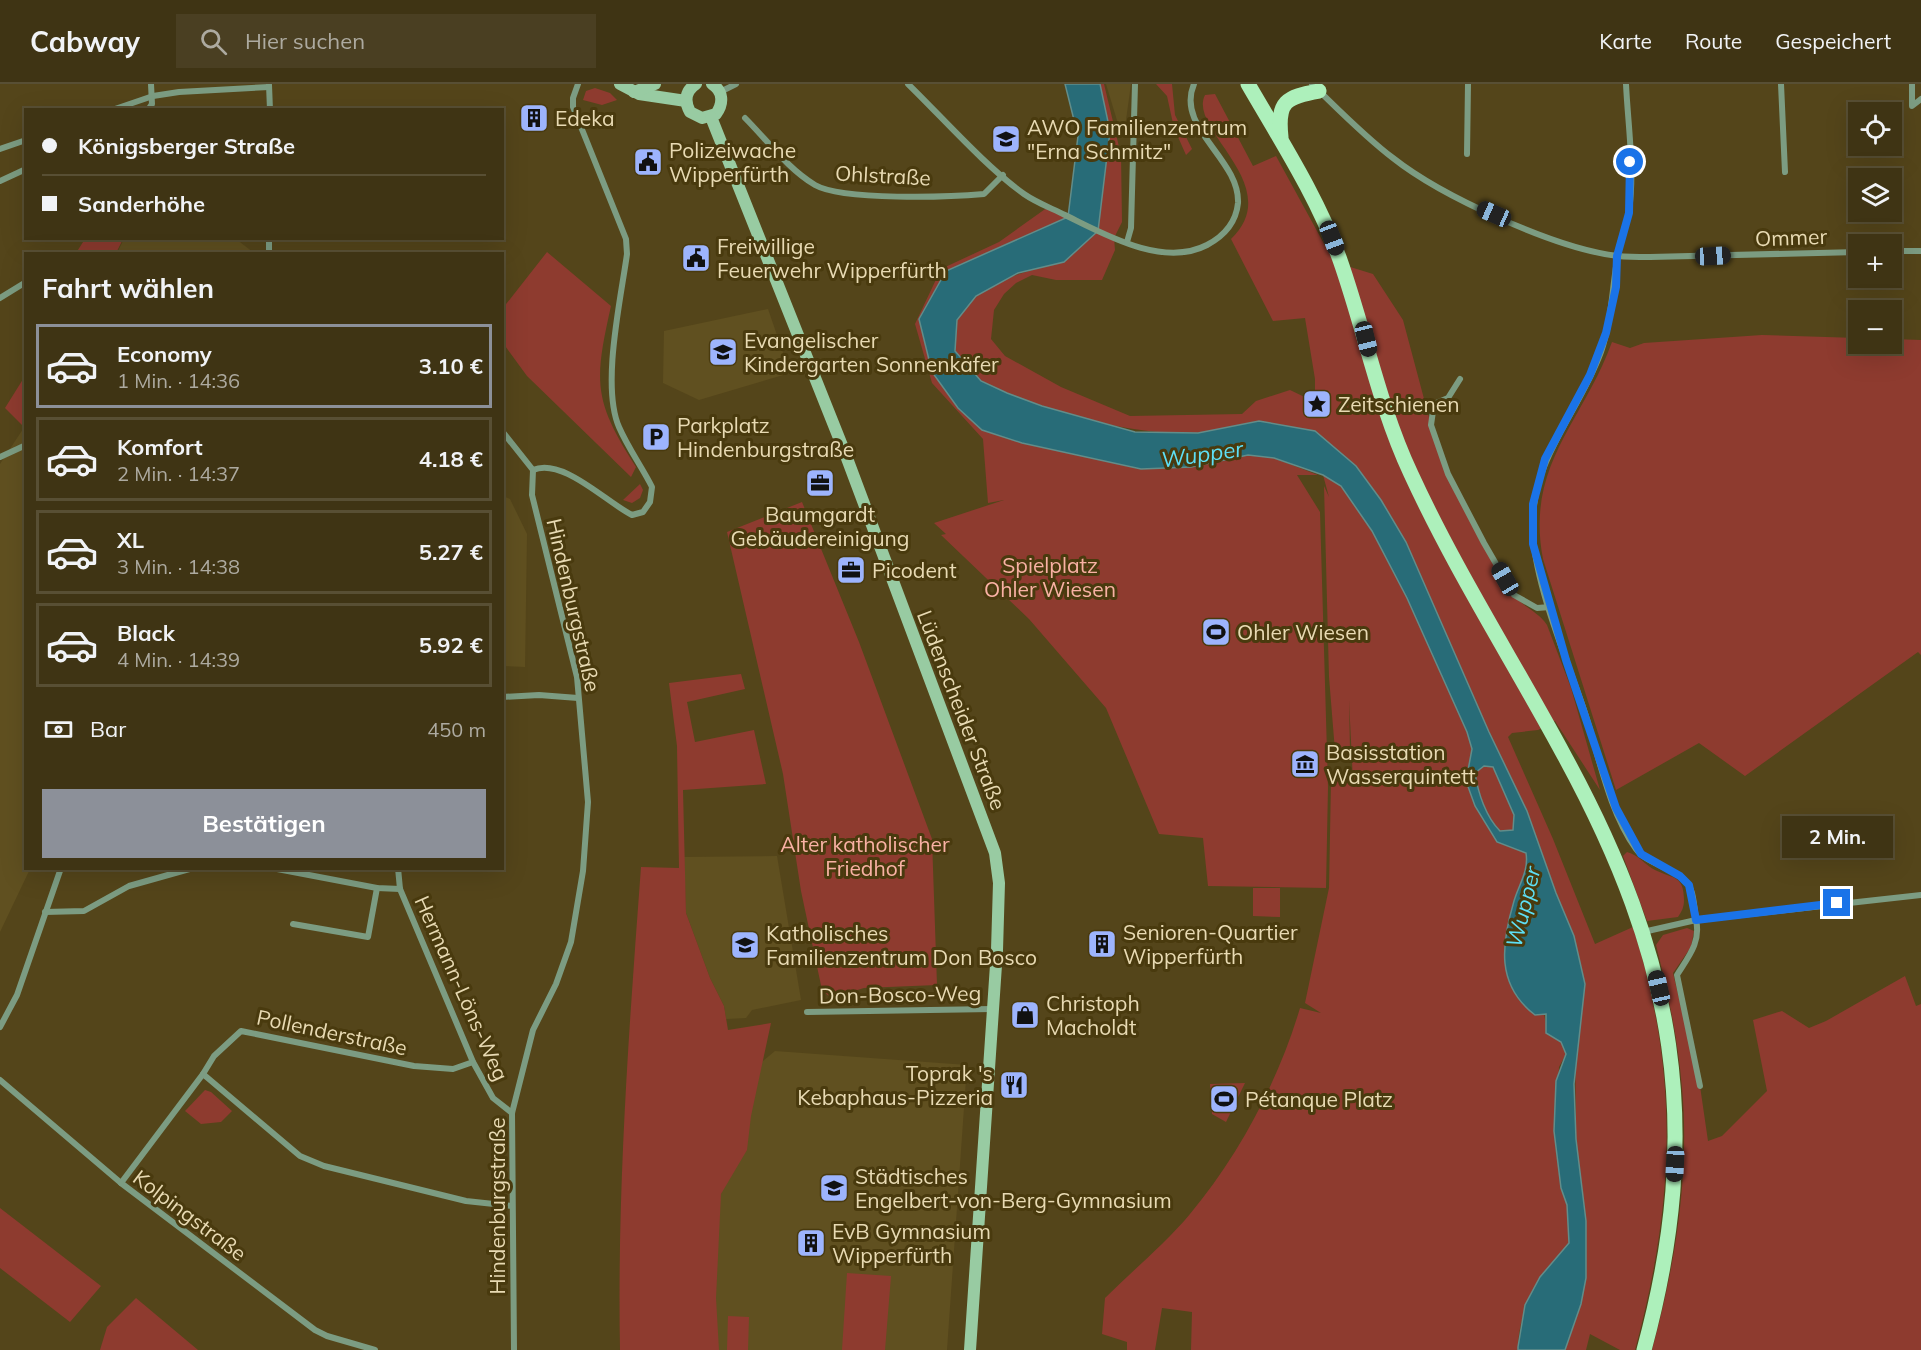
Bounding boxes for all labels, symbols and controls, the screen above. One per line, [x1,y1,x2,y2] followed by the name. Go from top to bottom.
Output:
[176,14,596,68] search box
[30,24,140,59] text: Cabway
[197,25,230,58] icon: search
[245,27,365,55] text: Hier suchen
[1599,28,1652,54] text: Karte
[1685,28,1742,54] text: Route
[1775,28,1891,54] text: Gespeichert
[518,102,550,134] building icon: Edeka
[1848,102,1902,354] map controls
[1848,102,1902,156] button: locate
[555,105,615,131] place label: Edeka
[1027,114,1247,164] place label: AWO Familienzentrum "Erna Schmitz"
[990,123,1022,155] school or university icon: AWO Familienzentrum "Erna Schmitz"
[78,132,295,160] text: Königsberger Straße
[669,137,796,187] place label: Polizeiwache Wipperfürth
[632,146,664,178] public building icon: Polizeiwache Wipperfürth
[1616,148,1643,175] route start
[834,160,932,190] street label: Ohlstraße
[1848,168,1902,222] button: layers
[78,190,205,218] text: Sanderhöhe
[1474,198,1514,230] car
[1317,218,1347,258] car
[1754,223,1828,251] street label: Ommer
[717,233,947,283] place label: Freiwillige Feuerwehr Wipperfürth
[1848,234,1902,288] button: +
[680,242,712,274] public building icon: Freiwillige Feuerwehr Wipperfürth
[1695,246,1731,266] car
[42,271,214,305] text: Fahrt wählen
[1848,300,1902,354] button: −
[1353,319,1379,359] car
[744,327,999,377] place label: Evangelischer Kindergarten Sonnenkäfer
[707,336,739,368] school or university icon: Evangelischer Kindergarten Sonnenkäfer
[45,339,99,393] icon: car
[117,340,212,368] text: Economy
[419,352,483,380] text: 3.10 €
[117,368,240,393] text: 1 Min. · 14:36
[1301,388,1333,420] place icon: Zeitschienen
[1338,391,1460,417] place label: Zeitschienen
[677,412,854,462] place label: Parkplatz Hindenburgstraße
[640,421,672,453] parking icon: Parkplatz Hindenburgstraße
[45,432,99,486] icon: car
[117,433,203,461] text: Komfort
[1159,434,1246,474] water label: Wupper
[419,445,483,473] text: 4.18 €
[117,461,240,486] text: 2 Min. · 14:37
[804,467,836,499] office icon: Baumgardt Gebäudereinigung
[730,501,910,551] place label: Baumgardt Gebäudereinigung
[541,516,607,694] street label: Hindenburgstraße
[45,525,99,579] icon: car
[117,526,144,554] text: XL
[419,538,483,566] text: 5.27 €
[984,552,1116,602] park label: Spielplatz Ohler Wiesen
[117,554,240,579] text: 3 Min. · 14:38
[835,554,867,586] office icon: Picodent
[872,557,957,583] place label: Picodent
[1488,559,1522,599] car
[912,607,1012,813] street label: Lüdenscheider Straße
[1200,616,1232,648] sports icon: Ohler Wiesen
[45,618,99,672] icon: car
[117,619,175,647] text: Black
[1237,619,1369,645] place label: Ohler Wiesen
[419,631,483,659] text: 5.92 €
[117,647,240,672] text: 4 Min. · 14:39
[42,713,75,746] icon: cash
[90,715,126,743] text: Bar
[427,717,486,742] text: 450 m
[1326,739,1476,789] place label: Basisstation Wasserquintett
[1289,748,1321,780] museum icon: Basisstation Wasserquintett
[42,789,486,858] button: Bestätigen
[1782,816,1892,858] callout: 2 Min.
[1809,824,1866,849] text: 2 Min.
[780,831,950,881] park label: Alter katholischer Friedhof
[1499,863,1547,950] water label: Wupper
[1823,889,1850,916] route end
[409,891,515,1085] street label: Hermann-Löns-Weg
[1123,919,1298,969] place label: Senioren-Quartier Wipperfürth
[766,920,1037,970] place label: Katholisches Familienzentrum Don Bosco
[1086,928,1118,960] building icon: Senioren-Quartier Wipperfürth
[729,929,761,961] school or university icon: Katholisches Familienzentrum Don Bosco
[1646,968,1672,1008] car
[819,980,981,1008] street label: Don-Bosco-Weg
[1046,990,1140,1040] place label: Christoph Macholdt
[1009,999,1041,1031] shop icon: Christoph Macholdt
[254,1003,410,1061] street label: Pollenderstraße
[797,1060,993,1110] place label: Toprak 's Kebaphaus-Pizzeria
[998,1069,1030,1101] restaurant icon: Toprak 's Kebaphaus-Pizzeria
[1208,1083,1240,1115] sports icon: Pétanque Platz
[1245,1086,1393,1112] place label: Pétanque Platz
[484,1117,510,1295] street label: Hindenburgstraße
[1665,1146,1685,1182] car
[855,1163,1172,1213] place label: Städtisches Engelbert-von-Berg-Gymnasium
[128,1164,252,1266] street label: Kolpingstraße
[818,1172,850,1204] school or university icon: Städtisches Engelbert-von-Berg-Gymnasium
[832,1218,991,1268] place label: EvB Gymnasium Wipperfürth
[795,1227,827,1259] building icon: EvB Gymnasium Wipperfürth

